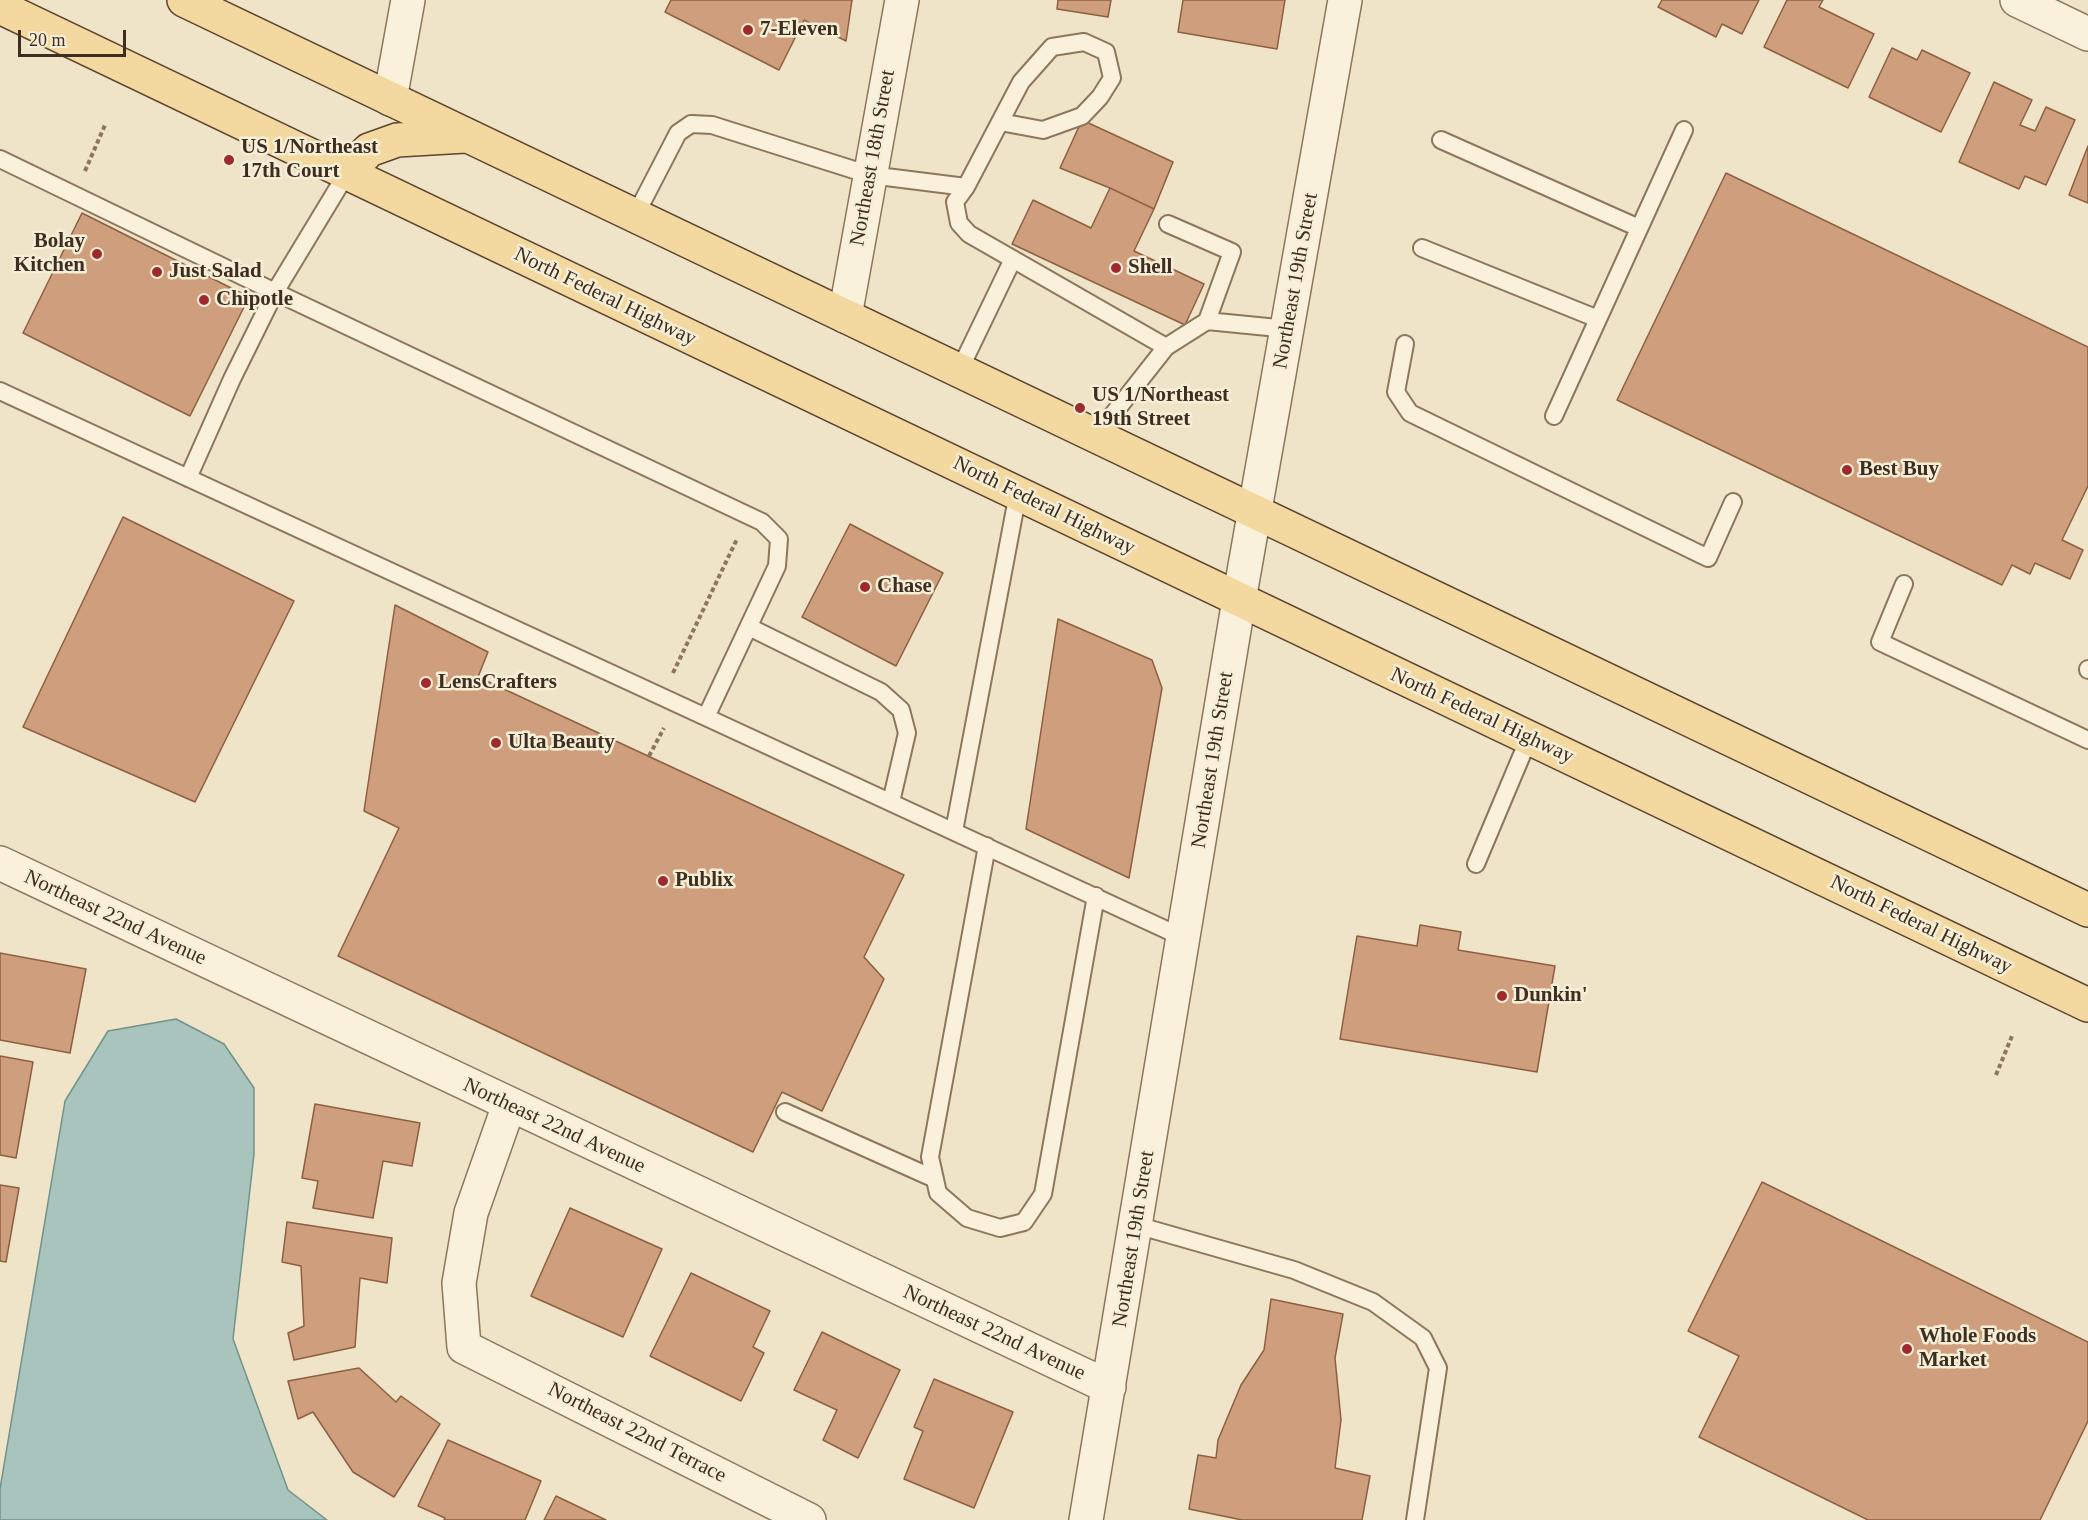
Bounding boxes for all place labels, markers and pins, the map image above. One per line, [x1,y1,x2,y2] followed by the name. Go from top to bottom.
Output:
[760,17,838,43] place label: 7-Eleven
[741,23,755,37] marker: 7-Eleven
[241,135,378,185] place label: US 1/Northeast 17th Court
[222,153,236,167] marker: US 1/Northeast 17th Court
[14,229,85,279] place label: Bolay Kitchen
[90,247,104,261] marker: Bolay Kitchen
[1128,255,1172,281] place label: Shell
[169,259,262,285] place label: Just Salad
[1109,261,1123,275] marker: Shell
[150,265,164,279] marker: Just Salad
[216,287,293,313] place label: Chipotle
[197,293,211,307] marker: Chipotle
[1092,383,1229,433] place label: US 1/Northeast 19th Street
[1073,401,1087,415] marker: US 1/Northeast 19th Street
[1859,457,1939,483] place label: Best Buy
[1840,463,1854,477] marker: Best Buy
[877,574,932,600] place label: Chase
[858,580,872,594] marker: Chase
[438,670,557,696] place label: LensCrafters
[419,676,433,690] marker: LensCrafters
[508,730,615,756] place label: Ulta Beauty
[489,736,503,750] marker: Ulta Beauty
[675,868,733,894] place label: Publix
[656,874,670,888] marker: Publix
[1514,983,1588,1009] place label: Dunkin'
[1495,989,1509,1003] marker: Dunkin'
[1919,1324,2036,1374] place label: Whole Foods Market
[1900,1342,1914,1356] marker: Whole Foods Market

